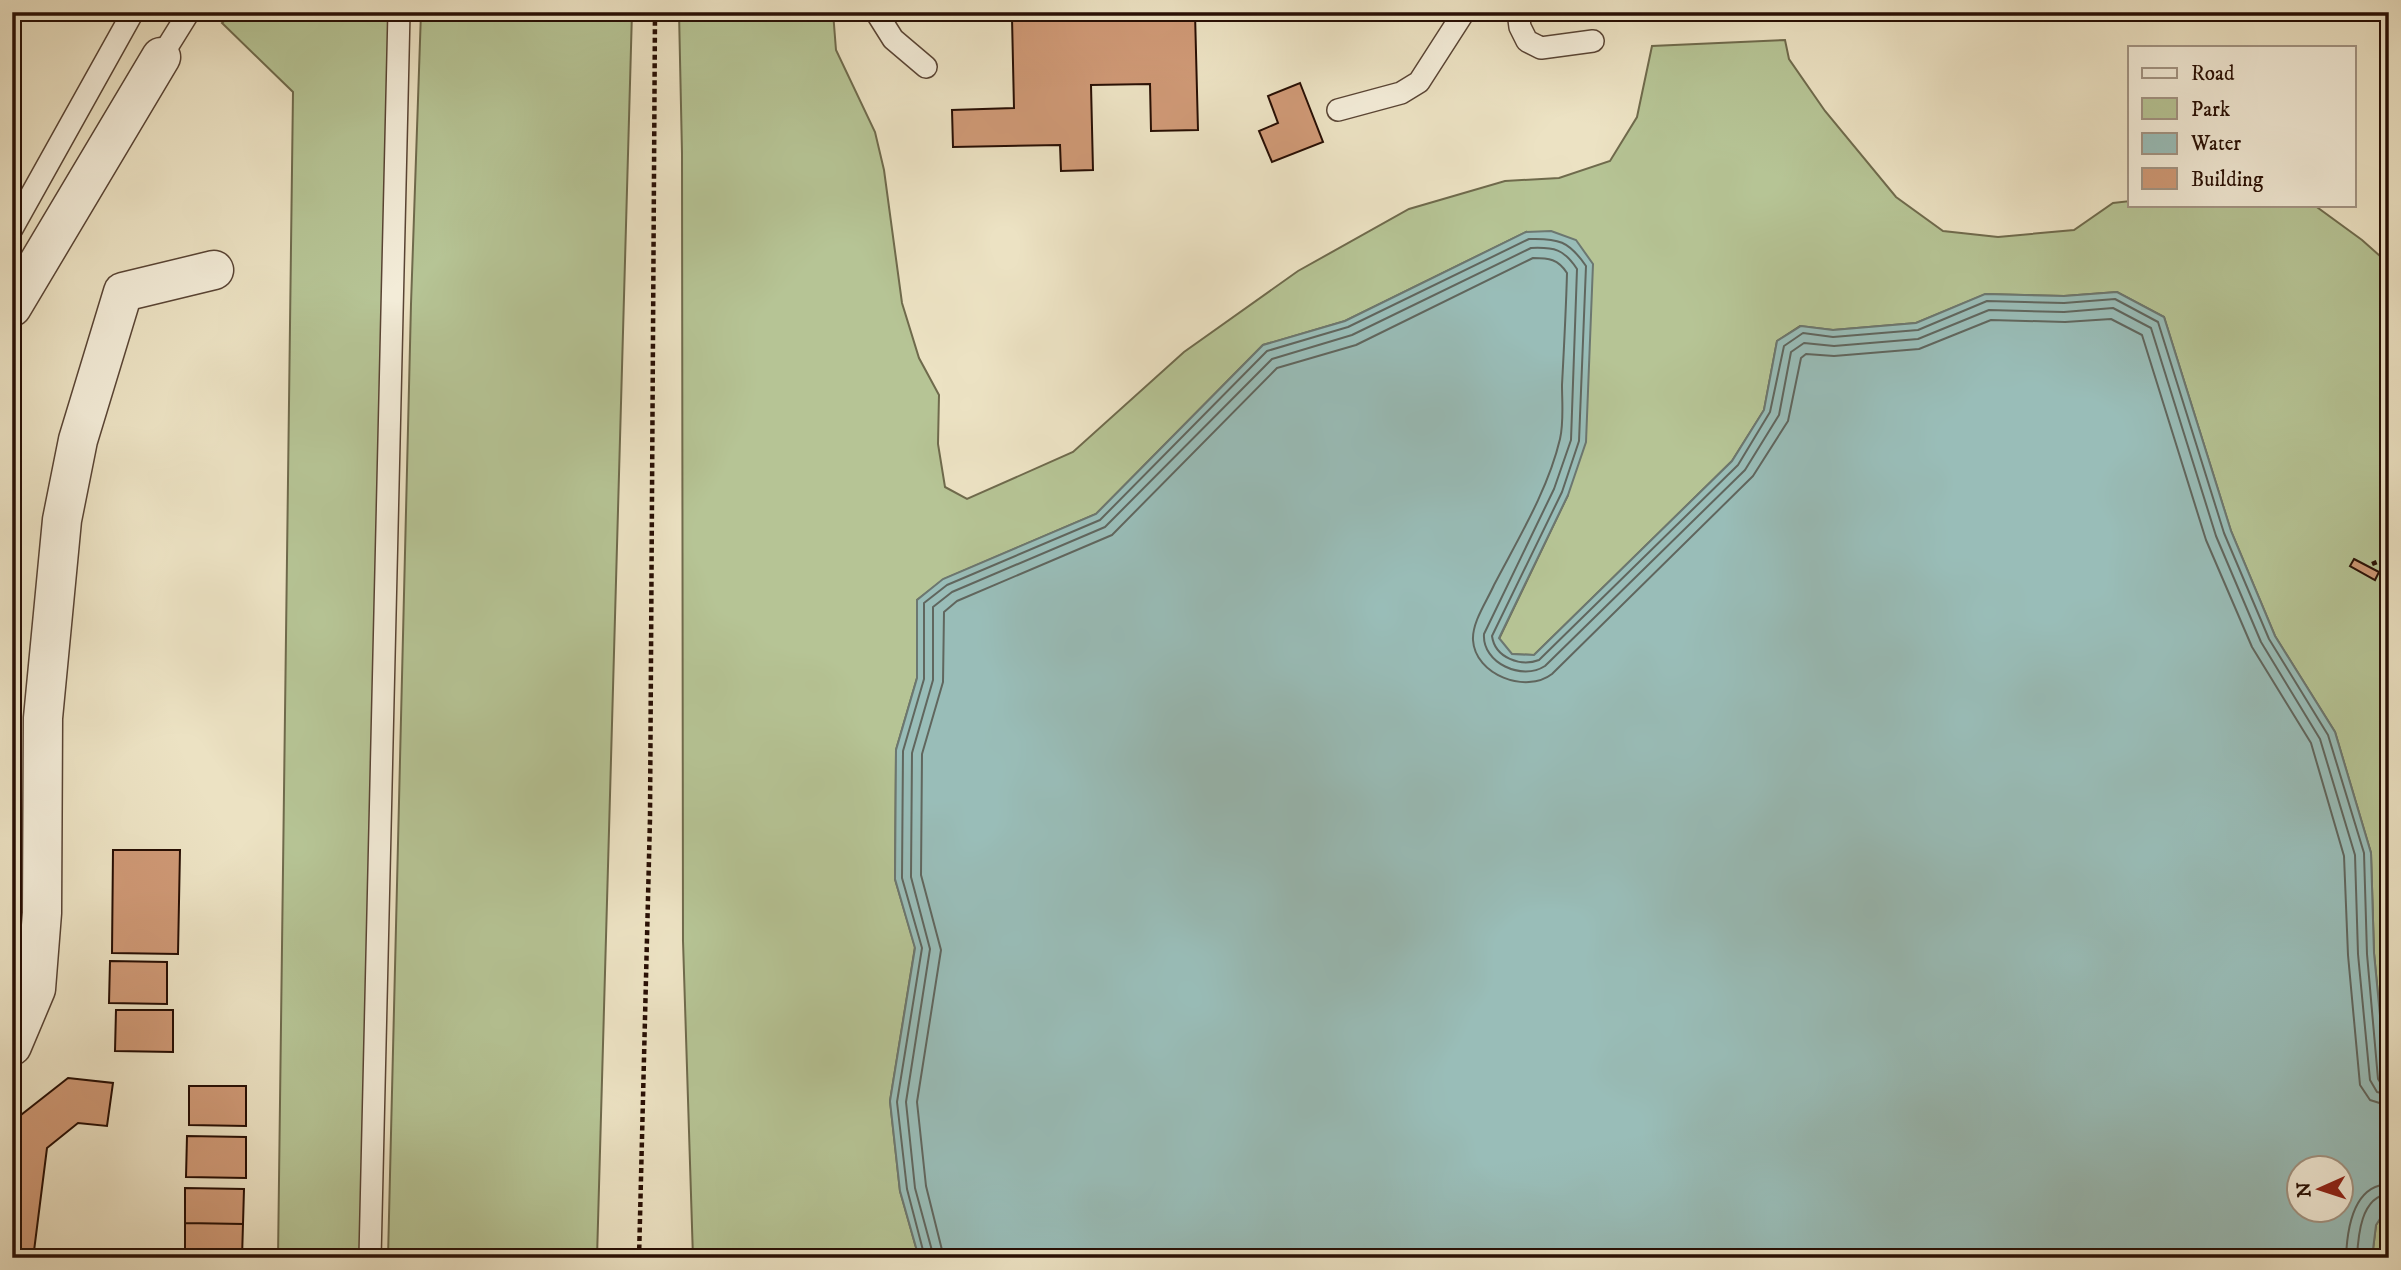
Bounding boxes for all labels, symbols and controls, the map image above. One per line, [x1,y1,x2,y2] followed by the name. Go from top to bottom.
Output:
[2128,46,2356,206] legend
[2191,61,2235,87] text: Road
[2191,97,2231,123] text: Park
[2190,131,2241,157] text: Water
[2191,167,2264,193] text: Building
[2286,1154,2356,1224] north arrow
[2293,1181,2316,1198] text: N

